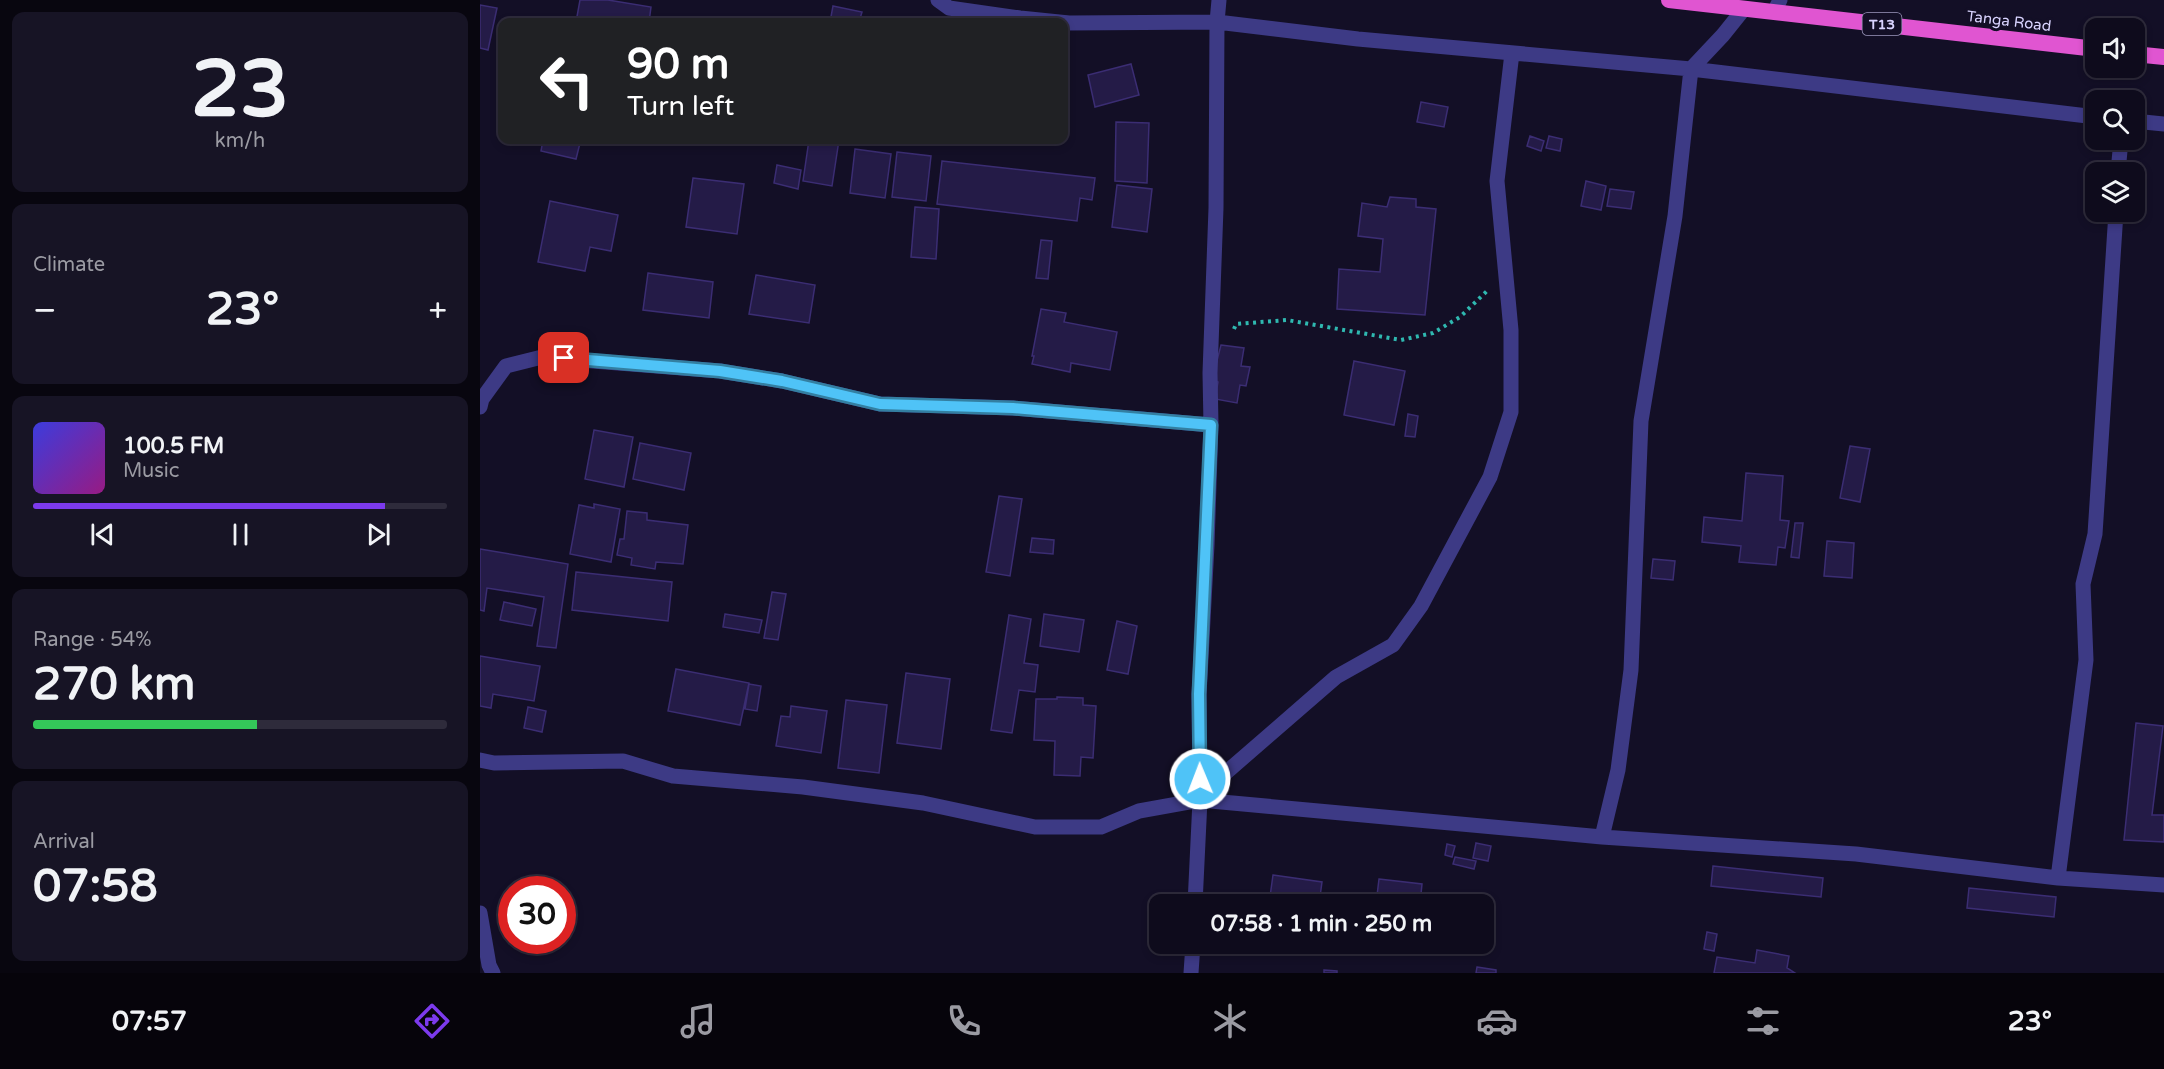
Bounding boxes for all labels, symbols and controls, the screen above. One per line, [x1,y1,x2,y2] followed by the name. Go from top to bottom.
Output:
[1966,7,2052,35] street label: Tanga Road
[1862,13,1902,35] road number: T13
[2085,18,2145,222] map controls
[2085,18,2145,78] button: sound
[627,39,729,90] text: 90 m
[528,42,606,120] icon: left
[191,43,289,137] text: 23
[627,90,734,123] text: Turn left
[2085,90,2145,150] button: search
[215,129,265,153] text: km/h
[2085,162,2145,222] button: layers
[33,253,105,277] text: Climate
[206,283,279,337] text: 23°
[33,291,57,330] text: −
[428,291,447,330] text: +
[538,332,589,383] pin
[547,341,580,374] icon: arrive
[123,433,224,459] text: 100.5 FM
[123,459,179,483] text: Music
[86,518,119,551] icon: previous
[224,518,257,551] icon: pause
[362,518,395,551] icon: next
[33,628,152,652] text: Range · 54%
[33,658,195,712] text: 270 km
[1168,747,1232,811] position arrow
[33,830,95,854] text: Arrival
[33,860,158,914] text: 07:58
[498,876,576,954] speed limit sign: 30
[1211,911,1432,937] text: 07:58 · 1 min · 250 m
[411,1000,453,1042] icon: directions
[677,1000,719,1042] icon: music
[943,1000,985,1042] icon: phone
[1209,1000,1251,1042] icon: climate
[1476,1000,1518,1042] icon: car
[1742,1000,1784,1042] icon: filters
[112,1005,187,1038] text: 07:57
[2008,1005,2052,1038] text: 23°

